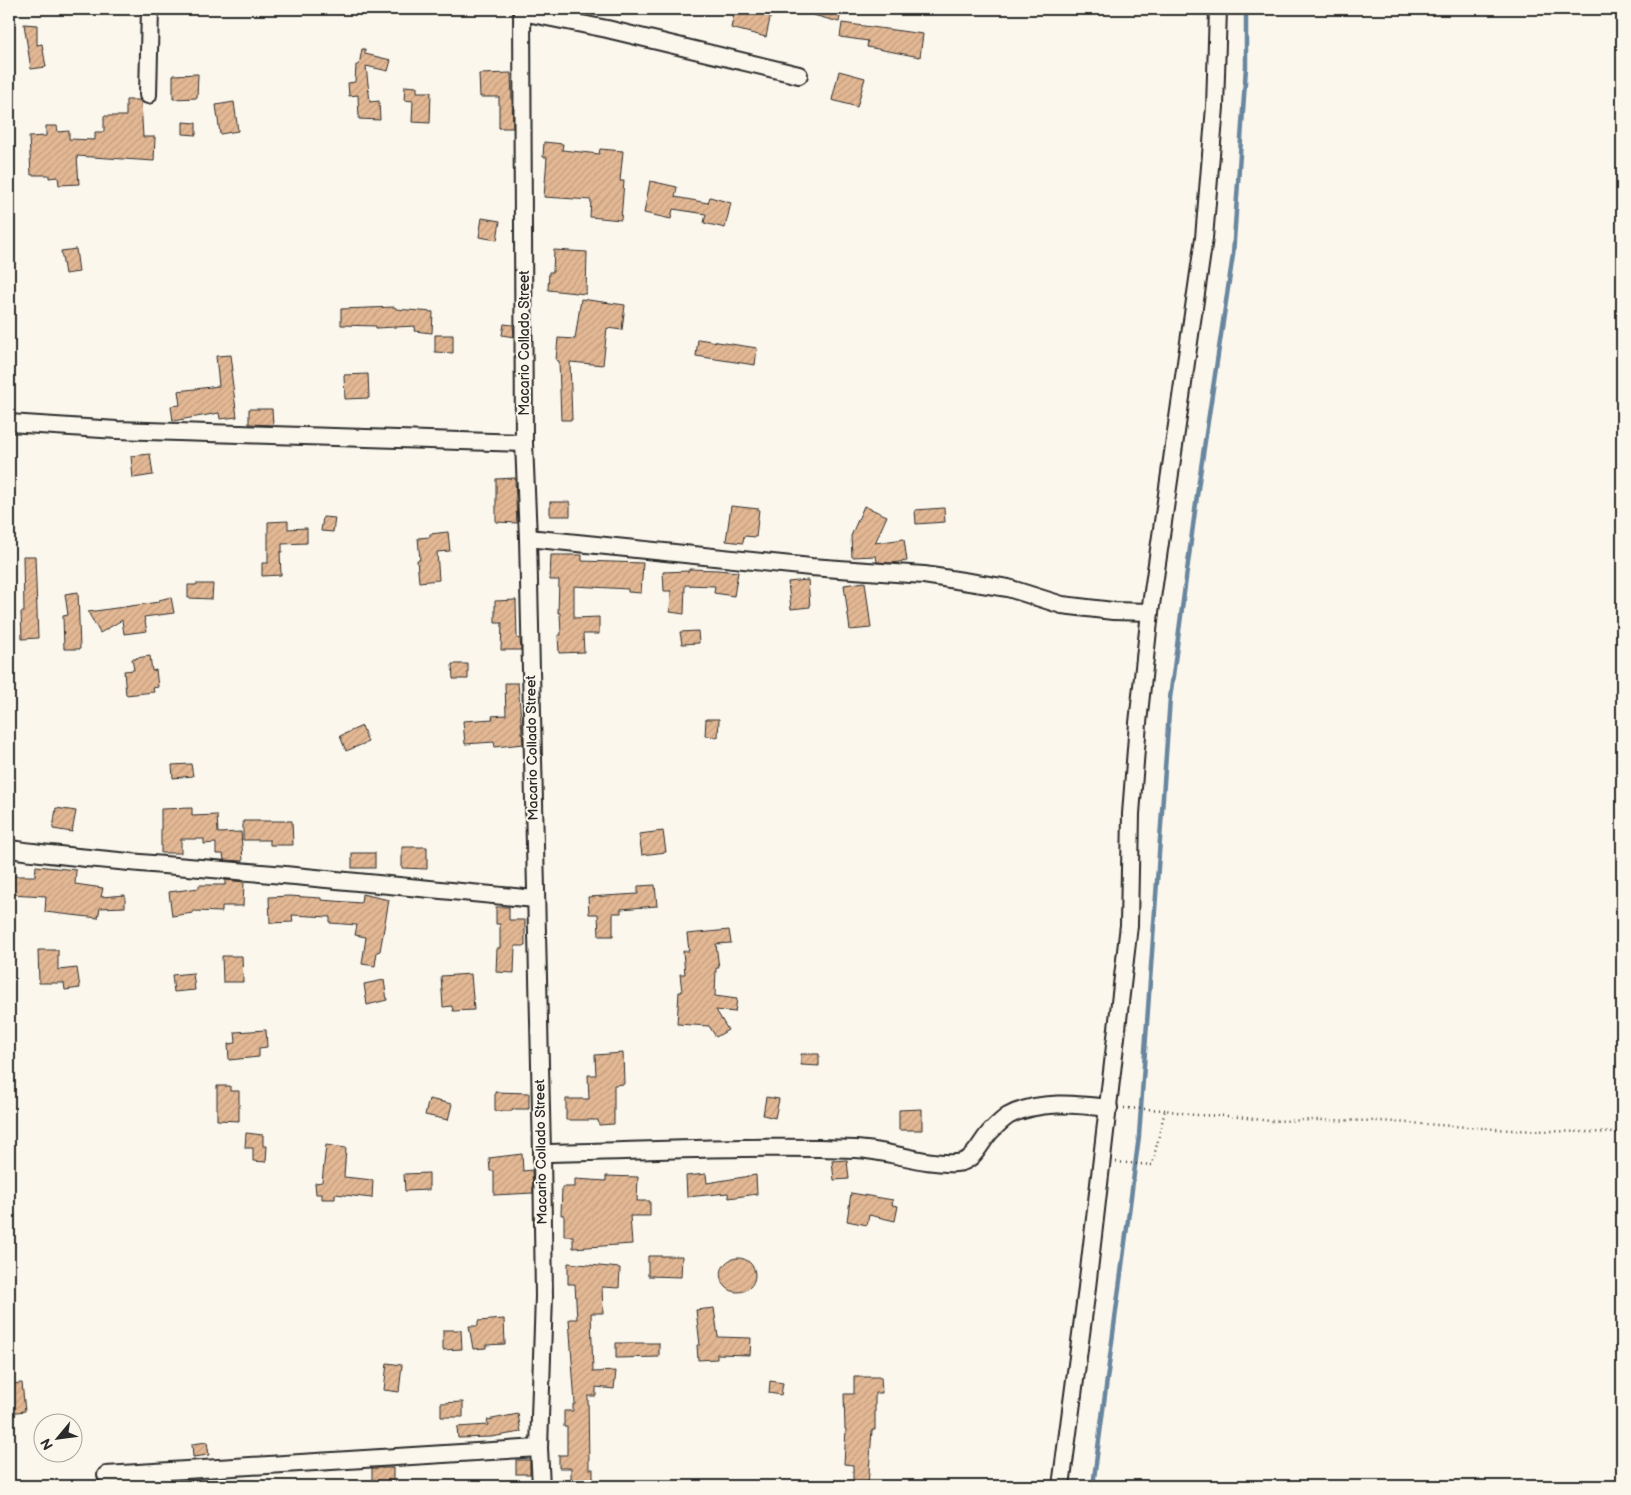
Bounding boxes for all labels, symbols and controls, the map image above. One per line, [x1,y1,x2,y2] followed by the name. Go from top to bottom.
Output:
[516,270,533,416] street label: Macario Collado Street
[522,674,542,821] street label: Macario Collado Street
[531,1078,551,1225] street label: Macario Collado Street
[32,1412,82,1462] north arrow
[37,1435,57,1453] text: N

